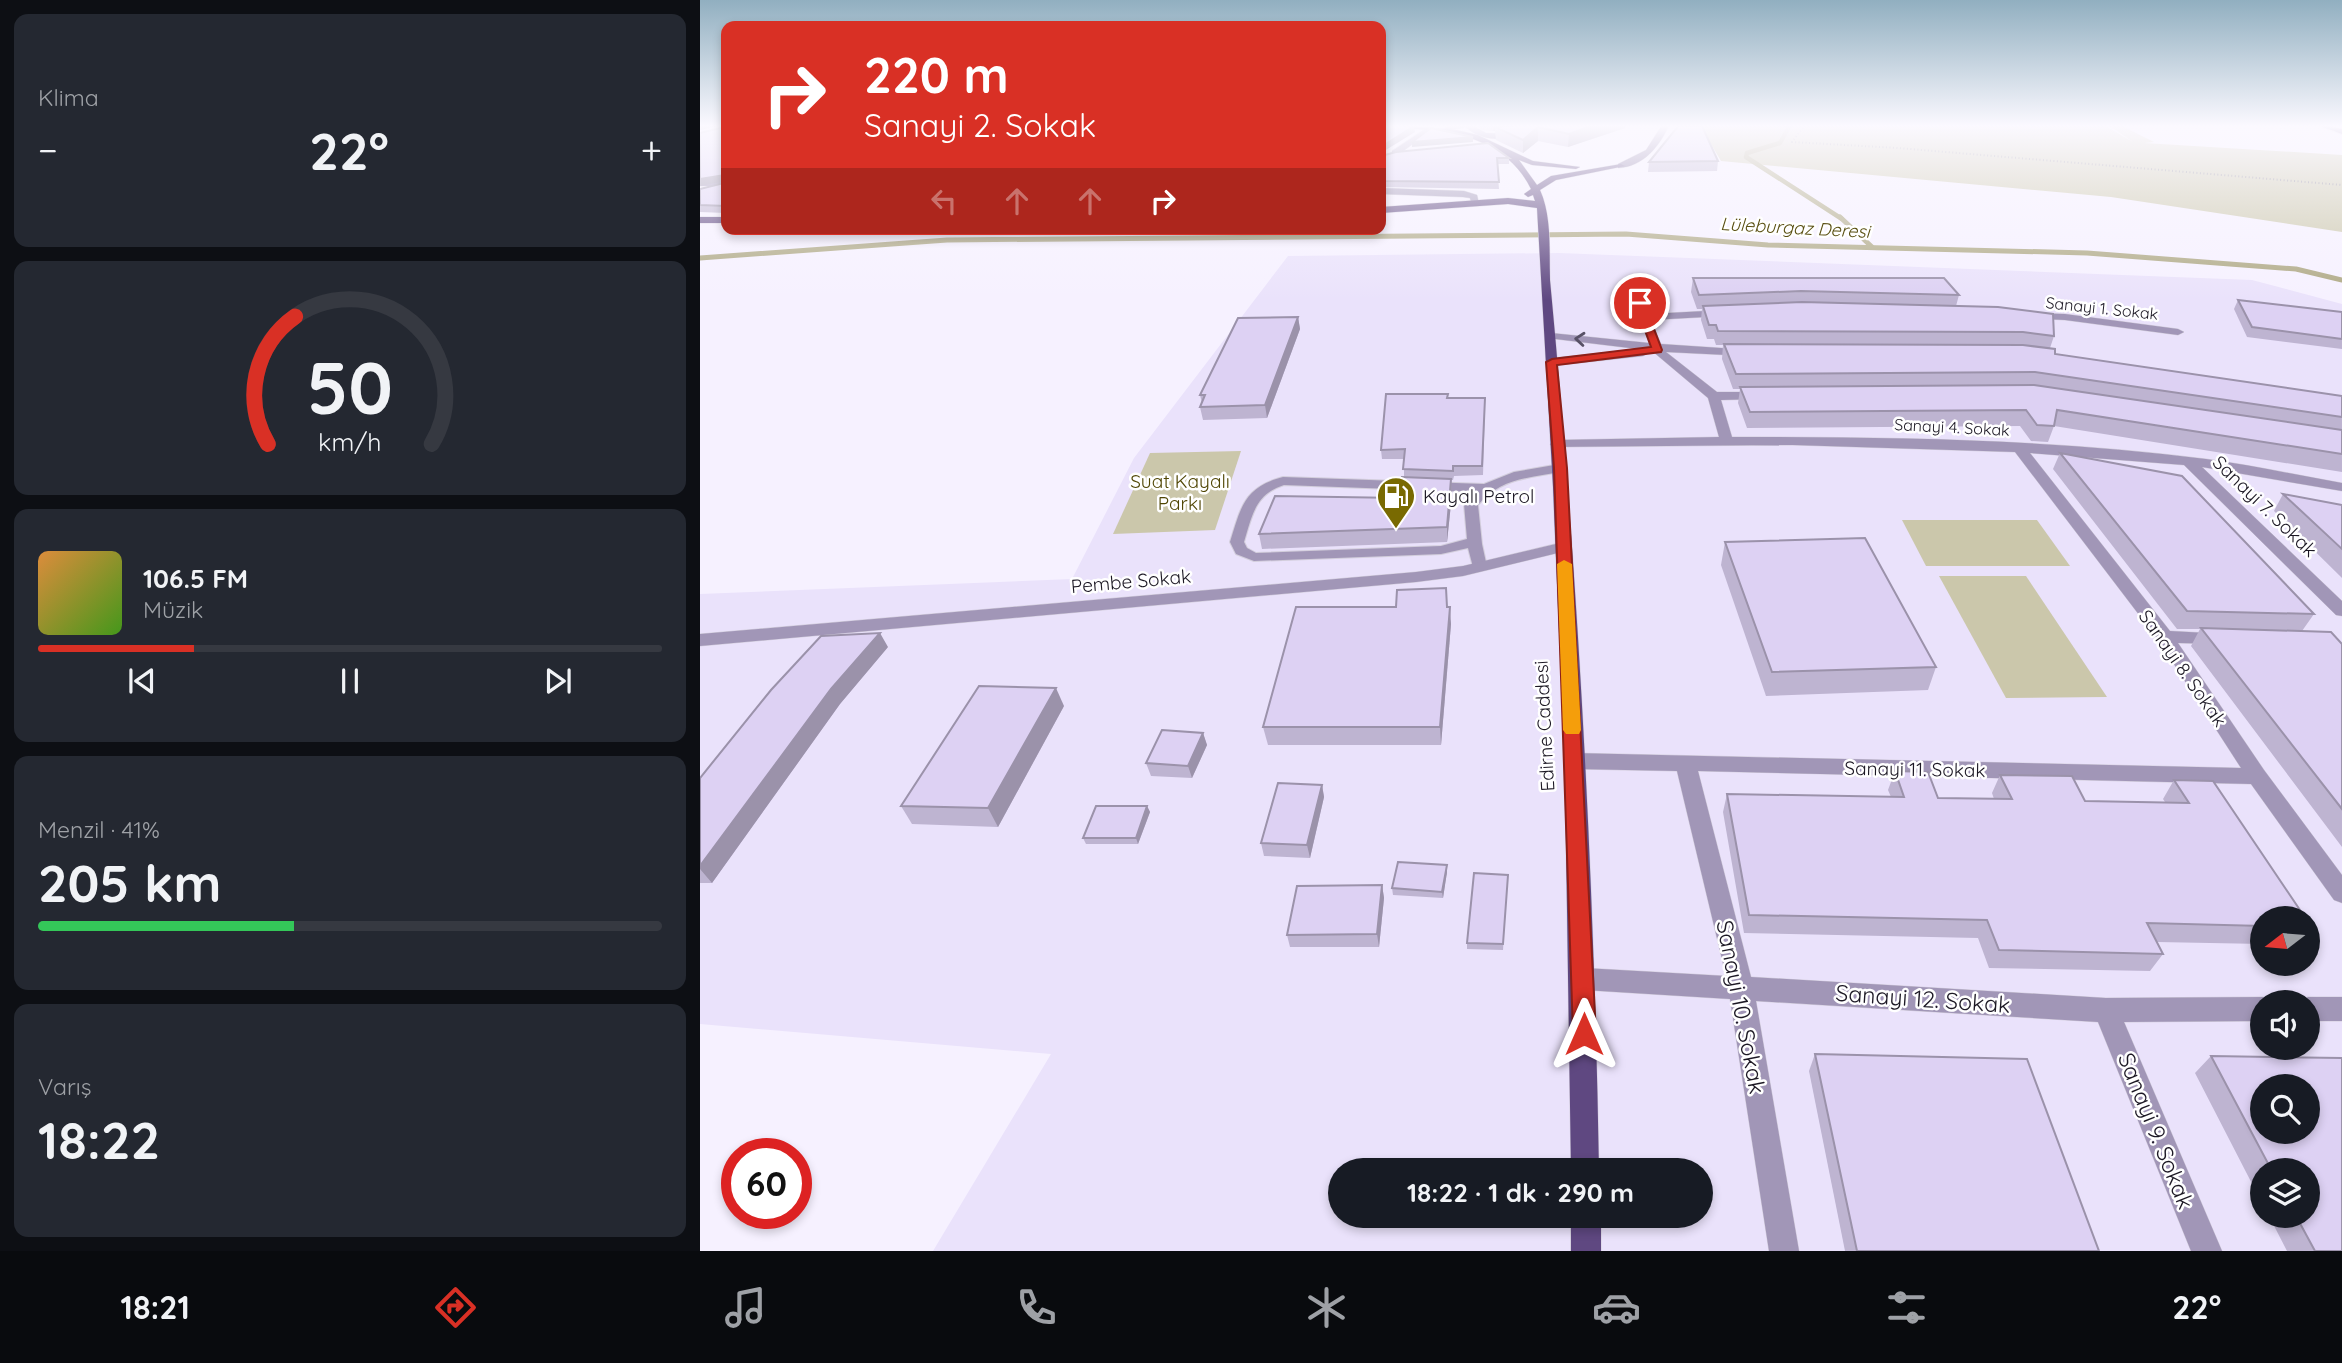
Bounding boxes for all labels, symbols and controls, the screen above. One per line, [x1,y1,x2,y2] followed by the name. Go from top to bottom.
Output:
[864,44,1009,105] text: 220 m
[749,49,840,140] icon: right
[38,83,99,112] text: Klima
[864,105,1096,145] text: Sanayi 2. Sokak
[309,118,389,183] text: 22°
[38,126,58,174] text: −
[641,126,662,174] text: +
[925,182,963,220] icon: left
[998,182,1036,220] icon: ahead
[1071,182,1109,220] icon: ahead
[1144,182,1182,220] icon: right
[1720,212,1872,243] water label: Lüleburgaz Deresi
[1610,273,1670,333] pin
[1621,284,1659,322] icon: arrive
[2045,292,2159,324] street label: Sanayi 1. Sokak
[1574,332,1585,347] one-way arrow
[307,342,393,433] text: 50
[1894,414,2010,440] street label: Sanayi 4. Sokak
[318,426,382,457] text: km/h
[2208,450,2322,562] street label: Sanayi 7. Sokak
[1130,469,1230,515] park label: Suat Kayalı Parkı
[1375,475,1417,530] fuel station icon: Kayalı Petrol
[1423,484,1534,508] place label: Kayalı Petrol
[143,562,248,595] text: 106.5 FM
[1070,564,1192,598] street label: Pembe Sokak
[143,595,203,624] text: Müzik
[2134,605,2232,731] street label: Sanayi 8. Sokak
[1529,660,1559,792] street label: Edirne Caddesi
[123,662,161,700] icon: previous
[331,662,369,700] icon: pause
[539,662,577,700] icon: next
[1844,756,1986,782] street label: Sanayi 11. Sokak
[38,815,160,844] text: Menzil · 41%
[38,850,222,915] text: 205 km
[2250,906,2320,976] north arrow
[2250,906,2320,1228] map controls
[1710,918,1773,1096] street label: Sanayi 10. Sokak
[1835,978,2012,1019] street label: Sanayi 12. Sokak
[2250,990,2320,1060] button: sound
[1547,997,1621,1071] position arrow
[2112,1048,2201,1213] street label: Sanayi 9. Sokak
[38,1072,92,1101] text: Varış
[2250,1074,2320,1144] button: search
[38,1107,160,1172] text: 18:22
[721,1138,812,1229] speed limit sign: 60
[2250,1158,2320,1228] button: layers
[1407,1176,1634,1209] text: 18:22 · 1 dk · 290 m
[431,1283,480,1332] icon: directions
[721,1283,770,1332] icon: music
[1012,1283,1061,1332] icon: phone
[1302,1283,1351,1332] icon: climate
[1592,1283,1641,1332] icon: car
[1882,1283,1931,1332] icon: filters
[121,1287,190,1327] text: 18:21
[2172,1287,2221,1327] text: 22°

